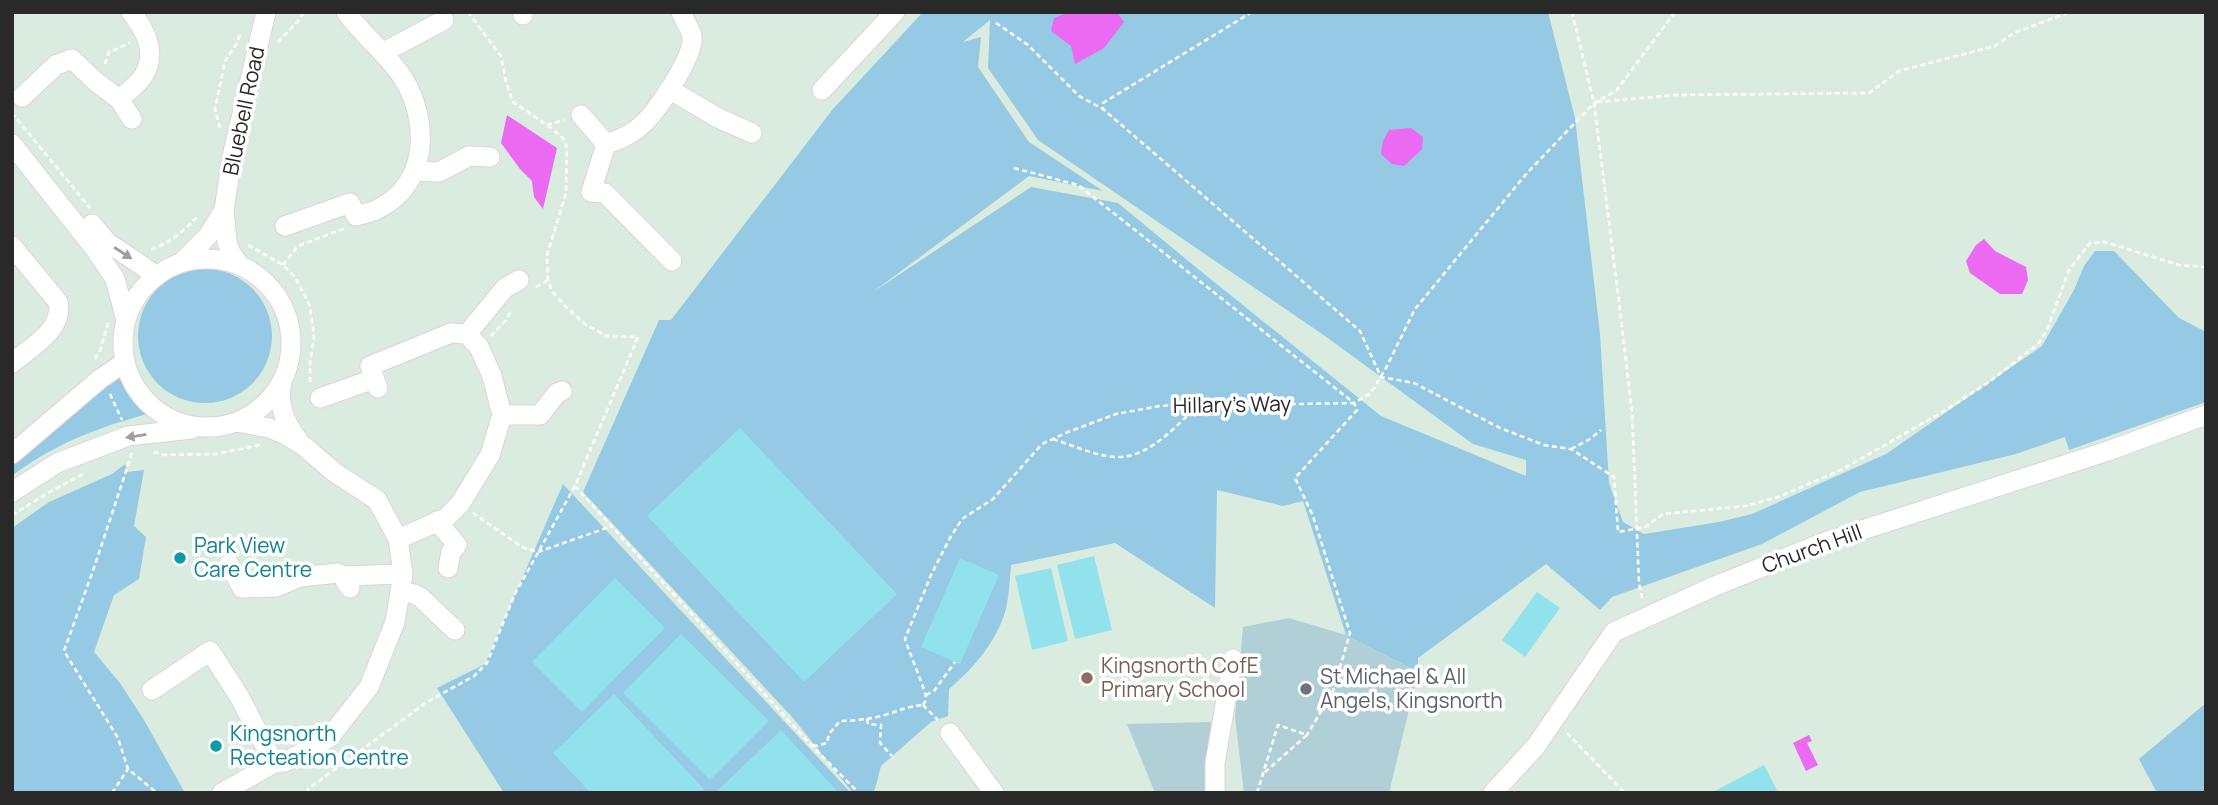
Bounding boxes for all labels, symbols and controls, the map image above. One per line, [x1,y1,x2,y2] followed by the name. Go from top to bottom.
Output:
[216,44,270,178] street label: Bluebell Road
[113,246,132,259] one-way arrow
[1173,389,1291,419] street label: Hillary's Way
[125,431,147,442] one-way arrow
[1758,517,1866,579] street label: Church Hill
[194,531,312,583] place label: Park View Care Centre
[172,550,188,566] marker: Park View Care Centre
[1101,651,1259,703] place label: Kingsnorth CofE Primary School
[1320,662,1503,714] place label: St Michael & All Angels, Kingsnorth
[1079,670,1095,686] marker: Kingsnorth CofE Primary School
[1298,681,1314,697] marker: St Michael & All Angels, Kingsnorth
[230,719,409,771] place label: Kingsnorth Recteation Centre
[208,738,224,754] marker: Kingsnorth Recteation Centre

